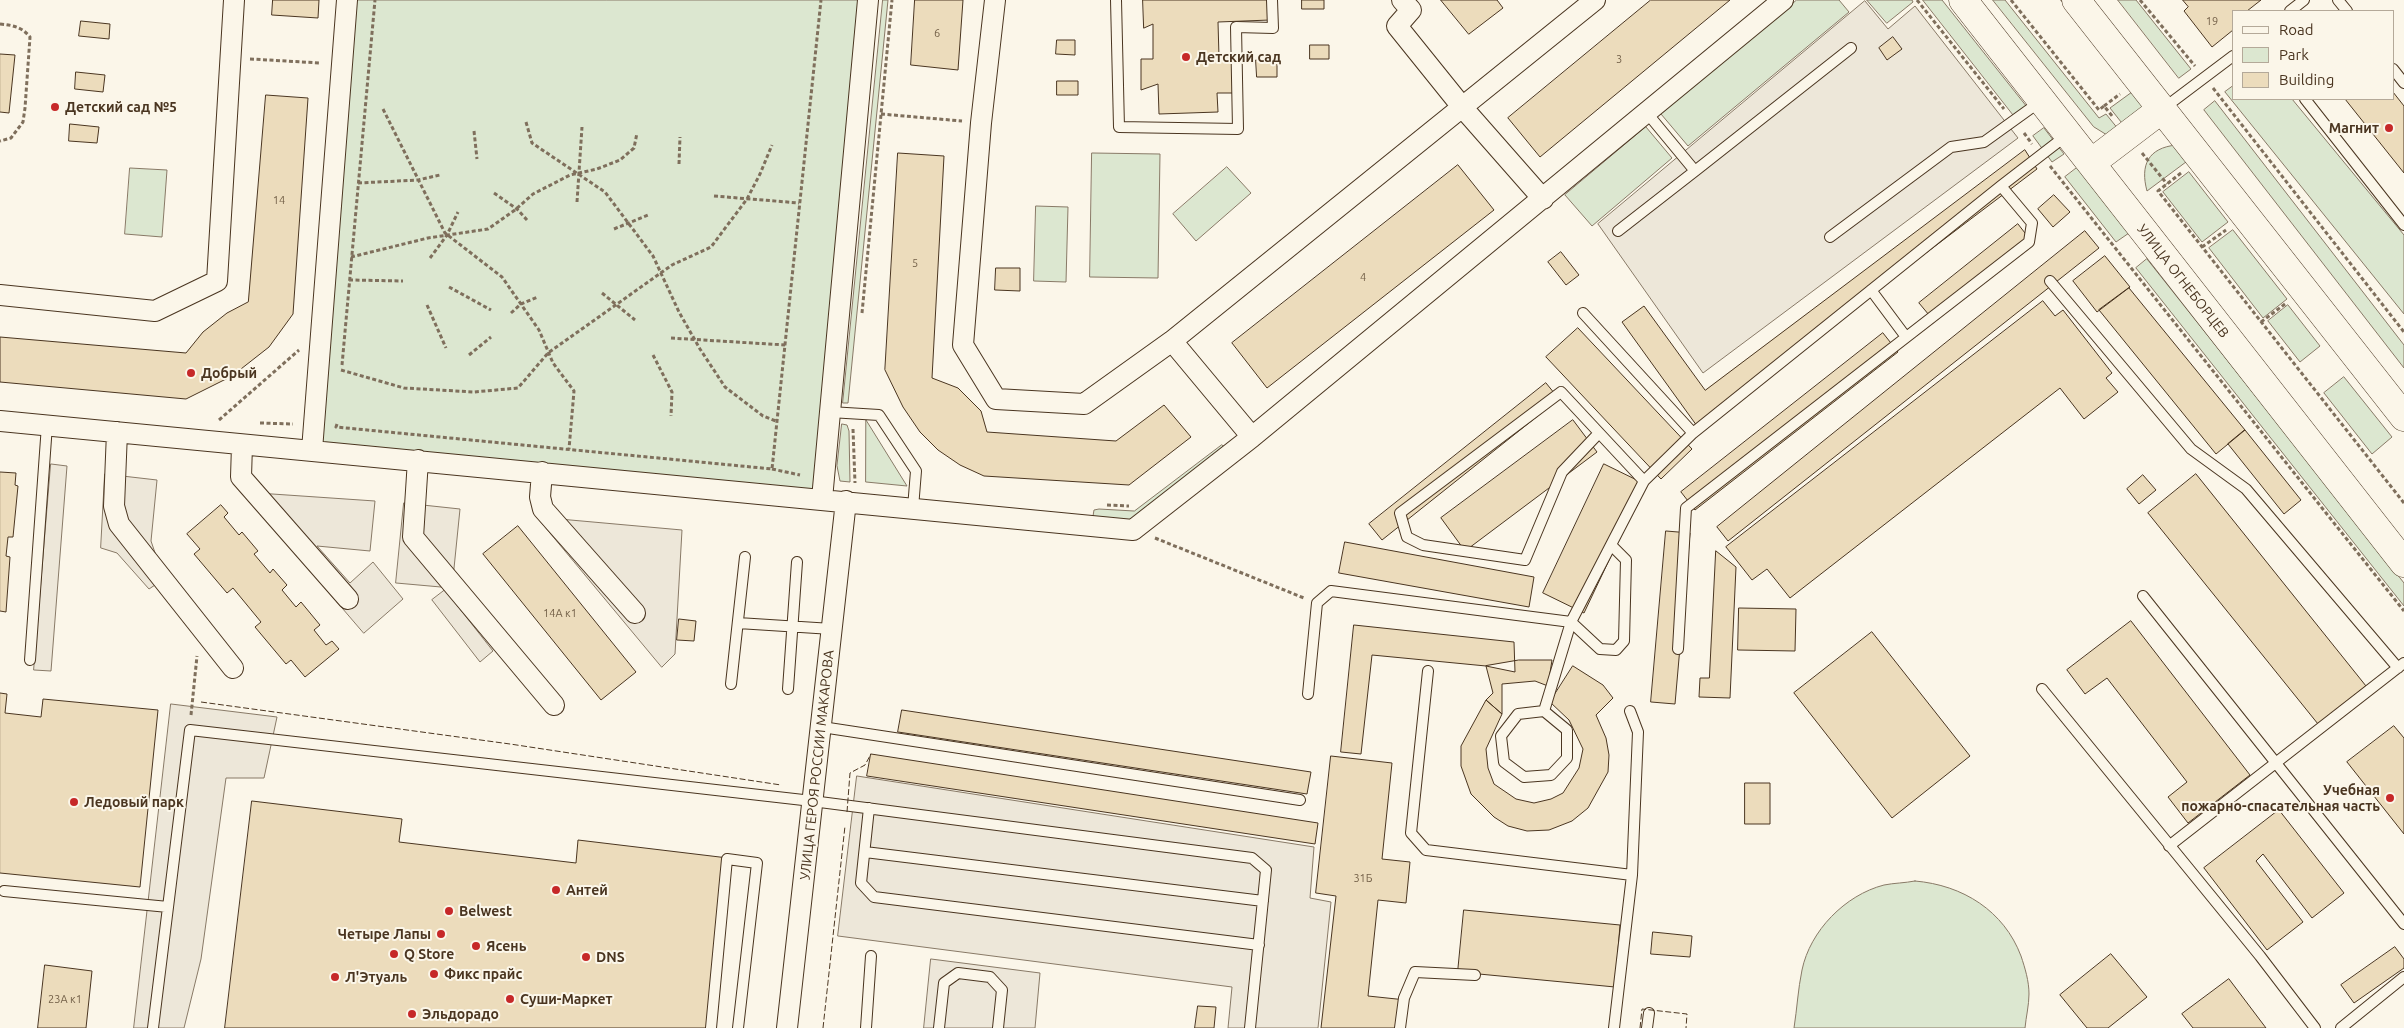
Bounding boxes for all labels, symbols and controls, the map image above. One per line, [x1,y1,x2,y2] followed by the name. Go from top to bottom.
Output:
[2232,10,2394,100] legend
[2206,14,2218,28] house number: 19
[2279,21,2314,38] text: Road
[934,26,940,40] house number: 6
[2279,46,2309,63] text: Park
[1196,49,1281,65] place label: Детский сад
[1180,51,1192,63] marker: Детский сад
[1616,52,1622,66] house number: 3
[2279,71,2334,88] text: Building
[65,99,177,115] place label: Детский сад №5
[49,101,61,113] marker: Детский сад №5
[2329,120,2379,136] place label: Магнит
[2383,122,2395,134] marker: Магнит
[273,193,285,207] house number: 14
[2134,221,2232,341] street label: УЛИЦА ОГНЕБОРЦЕВ
[912,256,918,270] house number: 5
[1360,270,1366,284] house number: 4
[201,365,257,381] place label: Добрый
[185,367,197,379] marker: Добрый
[543,606,577,620] house number: 14А к1
[797,649,837,881] street label: УЛИЦА ГЕРОЯ РОССИИ МАКАРОВА
[2181,782,2380,814] place label: Учебная пожарно-спасательная часть
[2384,792,2396,804] marker: Учебная пожарно-спасательная часть
[84,794,184,810] place label: Ледовый парк
[68,796,80,808] marker: Ледовый парк
[1353,871,1373,885] house number: 31Б
[566,882,608,898] place label: Антей
[550,884,562,896] marker: Антей
[459,903,512,919] place label: Belwest
[443,905,455,917] marker: Belwest
[338,926,431,942] place label: Четыре Лапы
[435,928,447,940] marker: Четыре Лапы
[486,938,526,954] place label: Ясень
[470,940,482,952] marker: Ясень
[404,946,454,962] place label: Q Store
[388,948,400,960] marker: Q Store
[596,949,625,965] place label: DNS
[580,951,592,963] marker: DNS
[444,966,522,982] place label: Фикс прайс
[428,968,440,980] marker: Фикс прайс
[345,969,407,985] place label: Л'Этуаль
[329,971,341,983] marker: Л'Этуаль
[520,991,613,1007] place label: Суши-Маркет
[48,992,82,1006] house number: 23А к1
[504,993,516,1005] marker: Суши-Маркет
[422,1006,499,1022] place label: Эльдорадо
[406,1008,418,1020] marker: Эльдорадо

